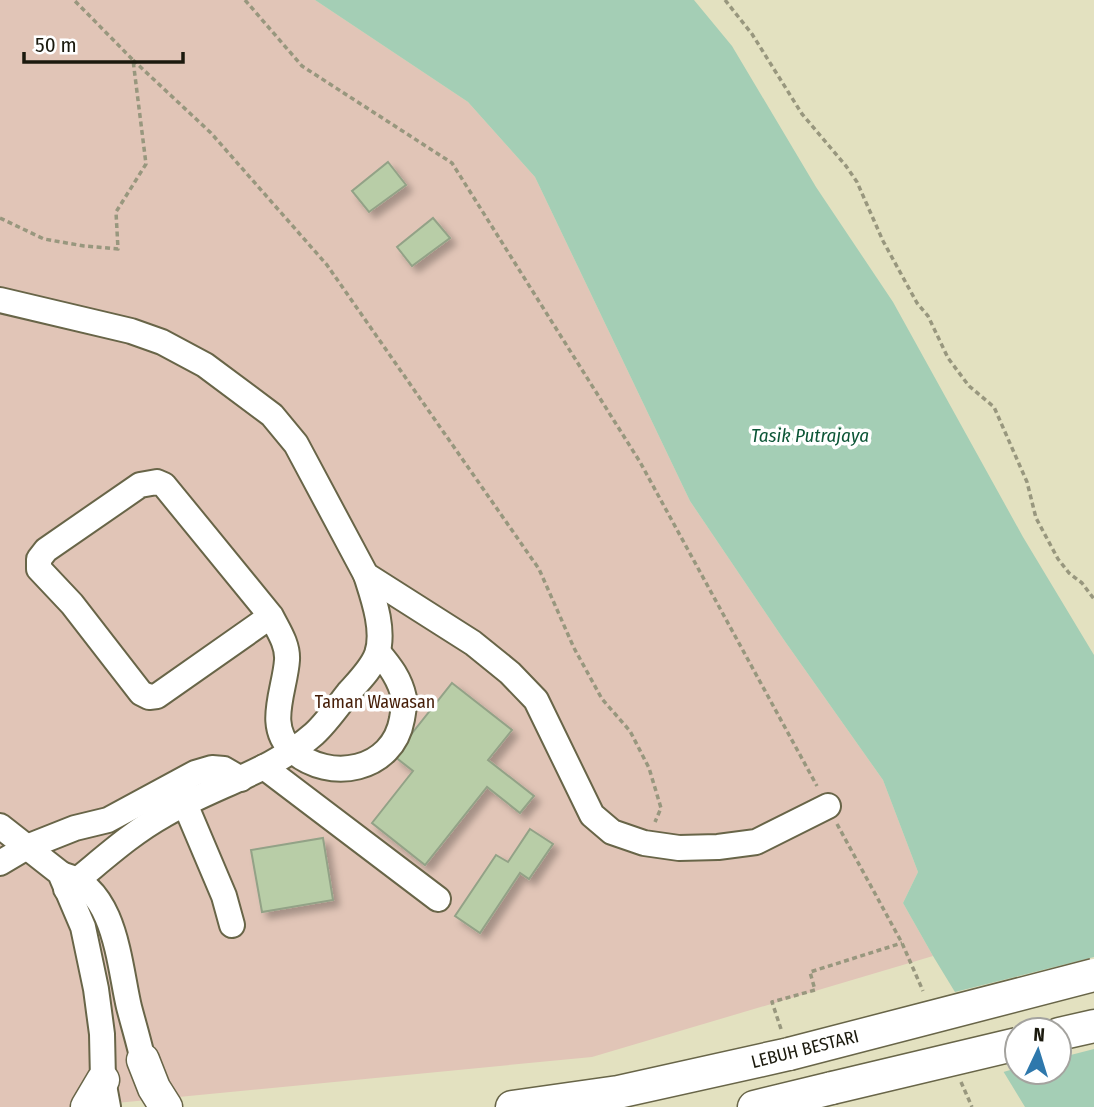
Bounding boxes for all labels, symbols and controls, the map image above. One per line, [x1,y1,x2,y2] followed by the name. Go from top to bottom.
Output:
[24,21,184,65] scale bar
[35,32,77,58] text: 50 m
[751,424,869,447] water label: Tasik Putrajaya
[315,691,435,713] park label: Taman Wawasan
[1003,1016,1073,1086] north arrow
[1033,1023,1046,1046] text: N
[749,1025,861,1073] street label: LEBUH BESTARI

